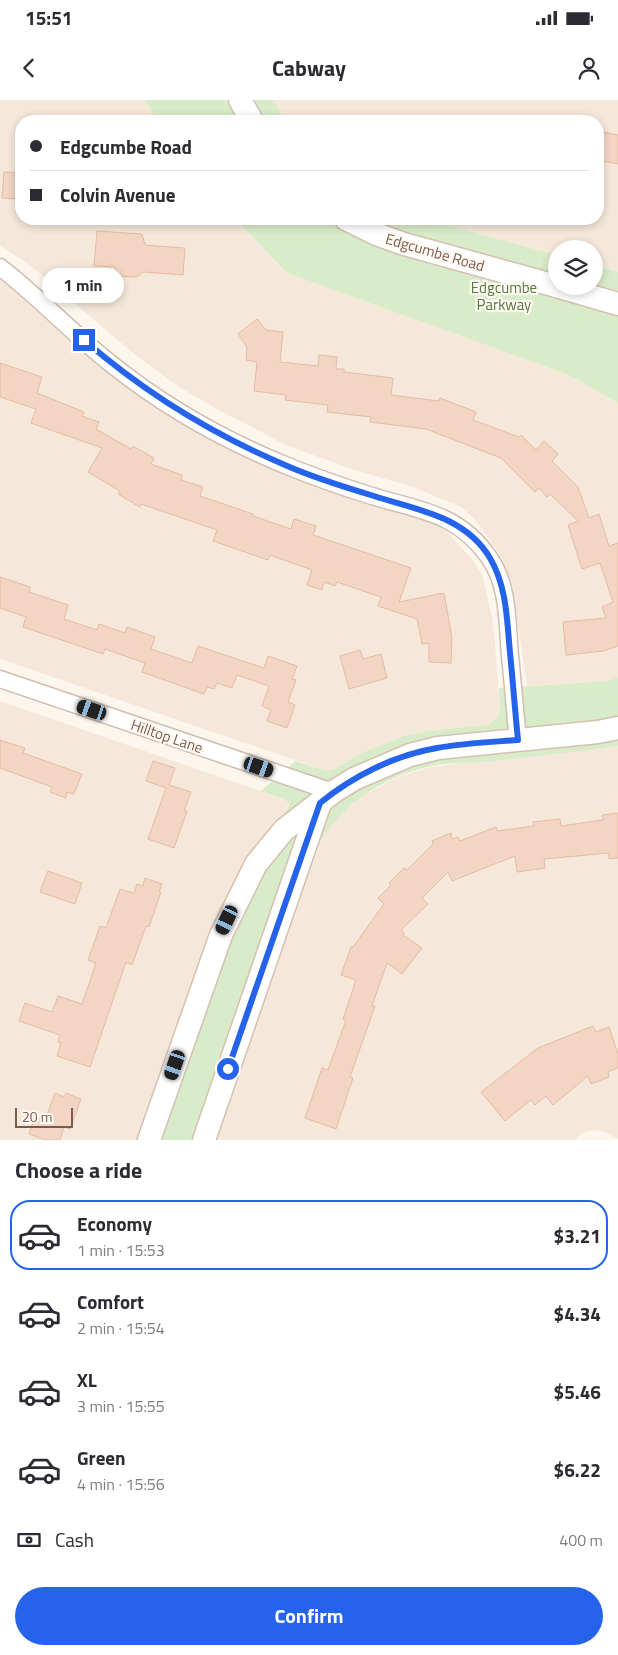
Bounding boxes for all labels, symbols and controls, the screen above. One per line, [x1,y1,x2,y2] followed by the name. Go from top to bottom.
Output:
[25,3,72,32] text: 15:51
[272,51,346,85] text: Cabway
[15,54,43,82] icon: back
[575,54,603,82] icon: person
[60,132,192,161] text: Edgcumbe Road
[60,180,175,209] text: Colvin Avenue
[383,227,487,277] street label: Edgcumbe Road
[548,240,603,295] map controls
[548,240,603,295] button: layers
[43,268,125,302] callout: 1 min
[64,273,102,297] text: 1 min
[471,276,537,316] park label: Edgcumbe Parkway
[73,329,95,351] route end
[75,698,108,722] car
[128,713,206,759] street label: Hilltop Lane
[242,755,275,779] car
[213,903,240,937] car
[163,1048,186,1082] car
[217,1058,239,1080] route start
[15,1105,72,1128] scale bar
[22,1106,52,1127] text: 20 m
[15,1153,142,1187] text: Choose a ride
[77,1209,152,1238] text: Economy
[17,1213,62,1258] icon: car
[554,1221,601,1250] text: $3.21
[77,1238,165,1262] text: 1 min · 15:53
[77,1287,144,1316] text: Comfort
[17,1291,62,1336] icon: car
[554,1299,601,1328] text: $4.34
[77,1316,165,1340] text: 2 min · 15:54
[77,1365,97,1394] text: XL
[17,1369,62,1414] icon: car
[554,1377,601,1406] text: $5.46
[77,1394,165,1418] text: 3 min · 15:55
[77,1443,126,1472] text: Green
[17,1447,62,1492] icon: car
[554,1455,601,1484] text: $6.22
[77,1472,165,1496] text: 4 min · 15:56
[55,1525,94,1554] text: Cash
[15,1526,43,1554] icon: cash
[559,1528,603,1552] text: 400 m
[15,1587,603,1645] button: Confirm

